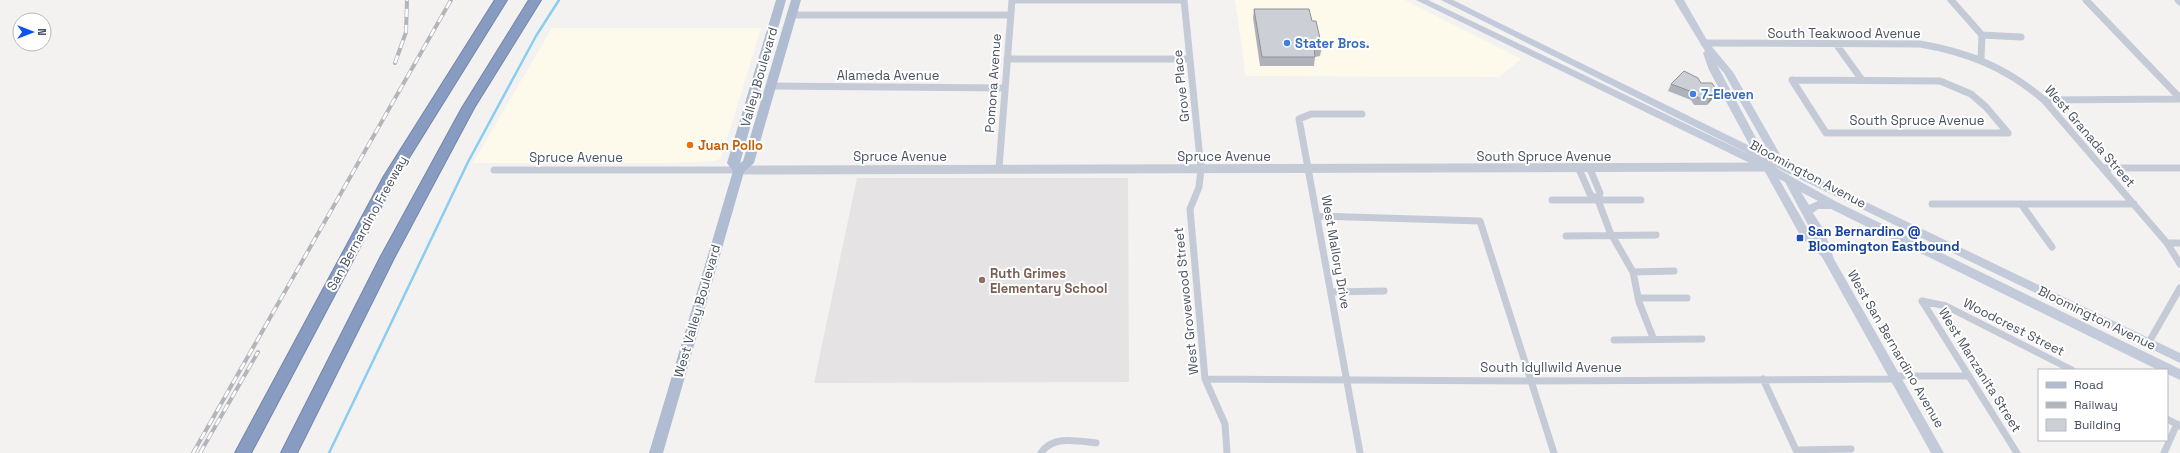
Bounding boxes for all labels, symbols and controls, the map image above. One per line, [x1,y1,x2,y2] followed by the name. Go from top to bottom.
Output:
[12,12,52,52] north arrow
[737,25,781,129] street label: Valley Boulevard
[1767,25,1921,42] street label: South Teakwood Avenue
[35,28,49,36] text: N
[981,33,1005,133] street label: Pomona Avenue
[1295,35,1370,52] place label: Stater Bros.
[1282,38,1292,48] marker: Stater Bros.
[1169,49,1193,123] street label: Grove Place
[837,67,939,84] street label: Alameda Avenue
[2041,81,2139,191] street label: West Granada Street
[1701,86,1754,103] place label: 7-Eleven
[1688,89,1698,99] marker: 7-Eleven
[1850,112,1985,129] street label: South Spruce Avenue
[1747,136,1869,212] street label: Bloomington Avenue
[698,137,763,154] place label: Juan Pollo
[685,140,695,150] marker: Juan Pollo
[853,148,947,165] street label: Spruce Avenue
[1177,148,1271,165] street label: Spruce Avenue
[1477,148,1612,165] street label: South Spruce Avenue
[529,149,623,166] street label: Spruce Avenue
[323,153,411,293] street label: San Bernardino Freeway
[1318,194,1354,310] street label: West Mallory Drive
[1808,223,1960,255] place label: San Bernardino @ Bloomington Eastbound
[1170,226,1202,376] street label: West Grovewood Street
[1795,233,1805,243] marker: San Bernardino @ Bloomington Eastbound
[670,242,724,380] street label: West Valley Boulevard
[990,265,1107,297] place label: Ruth Grimes Elementary School
[1844,267,1948,431] street label: West San Bernardino Avenue
[977,275,987,285] marker: Ruth Grimes Elementary School
[2035,282,2159,354] street label: Bloomington Avenue
[1960,294,2068,360] street label: Woodcrest Street
[1935,305,2025,435] street label: West Manzanita Street
[1480,359,1622,376] street label: South Idyllwild Avenue
[2038,369,2168,441] legend
[2074,377,2103,393] text: Road
[2074,397,2118,413] text: Railway
[2074,417,2121,433] text: Building

